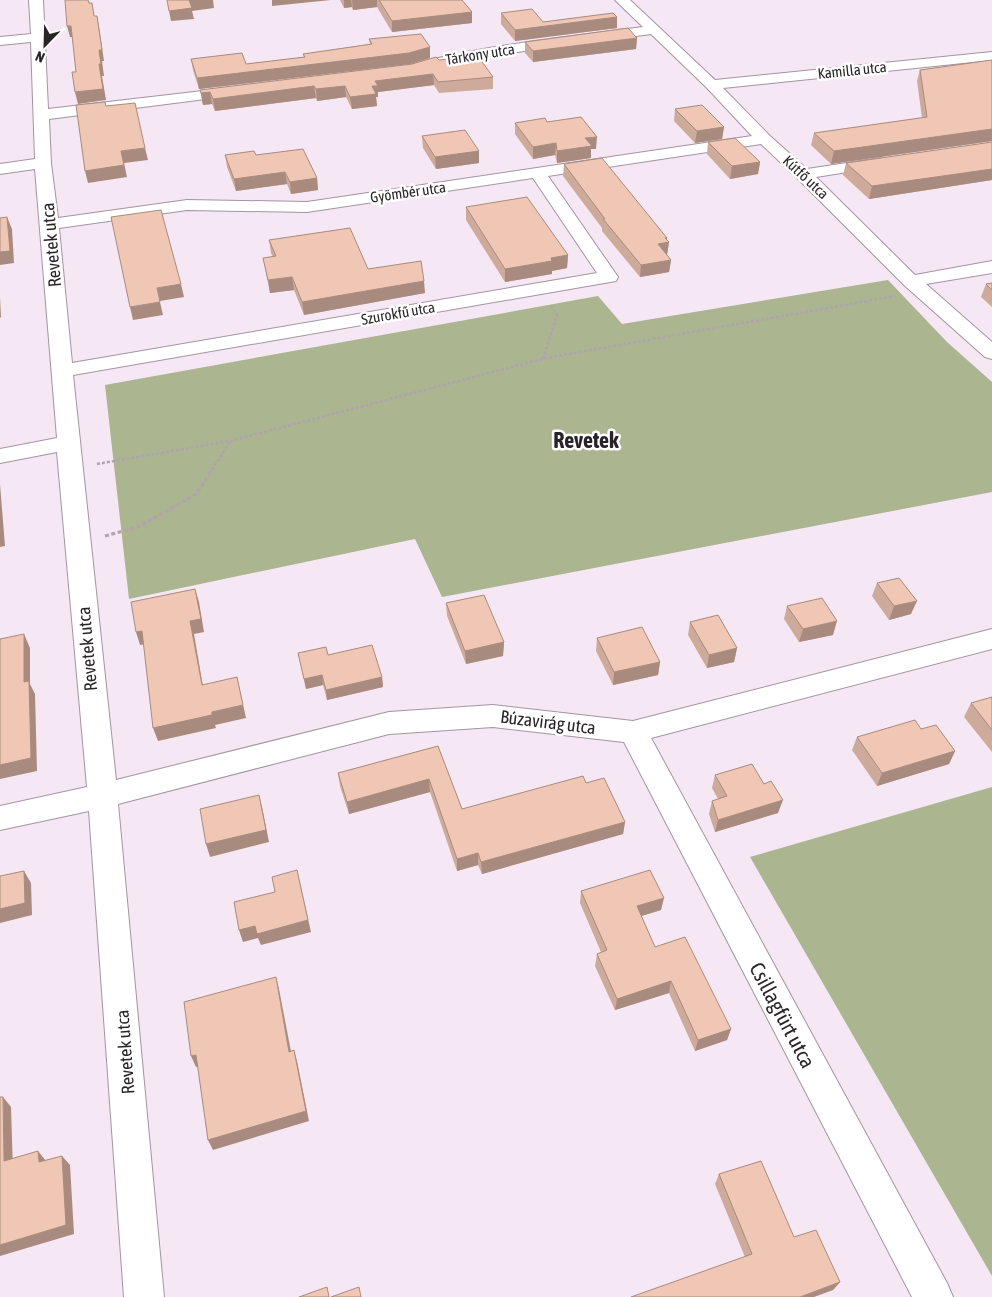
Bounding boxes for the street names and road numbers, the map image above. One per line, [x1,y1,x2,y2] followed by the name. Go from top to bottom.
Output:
[444,40,516,68] street label: Tárkony utca
[817,58,887,82] street label: Kamilla utca
[780,152,832,202] street label: Kútfő utca
[369,178,447,206] street label: Gyömbér utca
[37,202,65,288] street label: Revetek utca
[360,298,436,328] street label: Szurokfű utca
[73,606,101,692] street label: Revetek utca
[499,706,597,738] street label: Búzavirág utca
[745,958,821,1072] street label: Csillagfürt utca
[112,1009,138,1095] street label: Revetek utca

